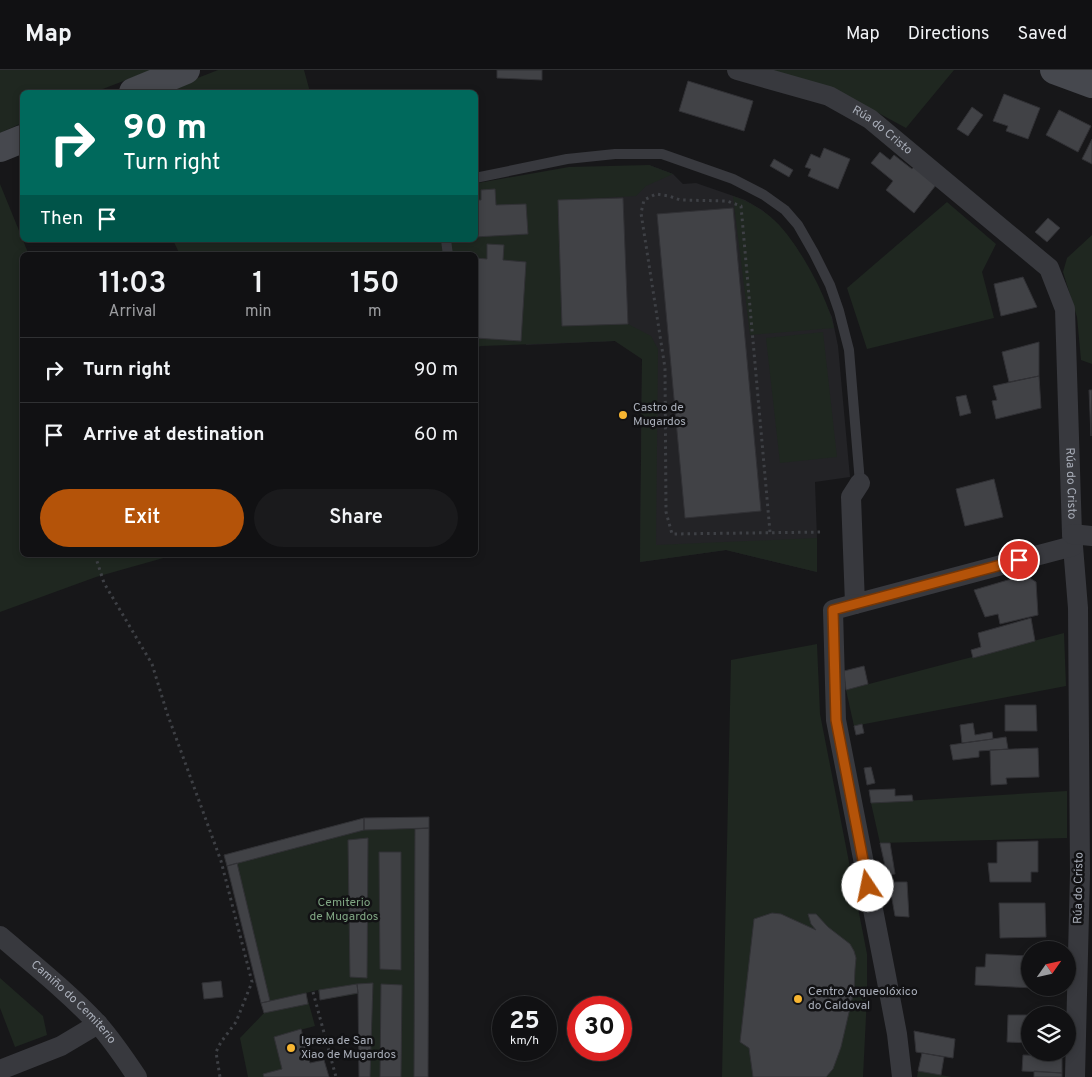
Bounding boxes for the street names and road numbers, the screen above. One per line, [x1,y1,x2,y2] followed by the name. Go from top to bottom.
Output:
[849,102,916,159] street label: Rúa do Cristo
[1061,447,1080,520] street label: Rúa do Cristo
[1070,852,1088,924] street label: Rúa do Cristo
[27,957,119,1048] street label: Camiño do Cemiterio

